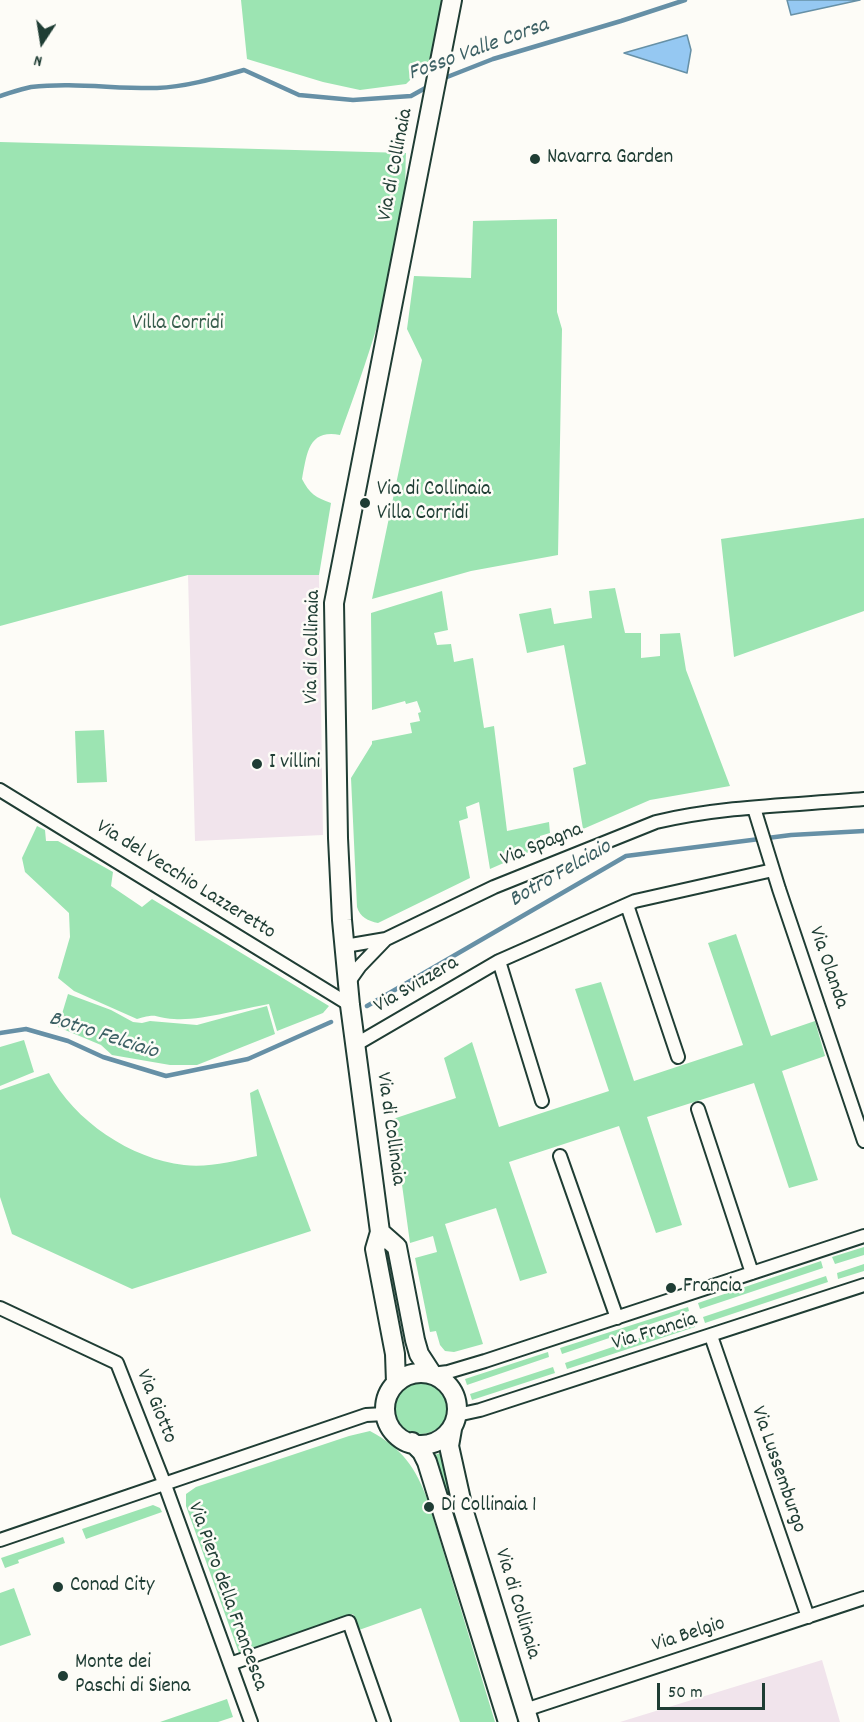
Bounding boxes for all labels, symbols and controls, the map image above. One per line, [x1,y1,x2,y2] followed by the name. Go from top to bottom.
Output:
[12,12,72,72] north arrow
[405,13,553,89] water label: Fosso Valle Corsa
[32,48,44,72] text: N
[374,107,420,223] street label: Via di Collinaia
[547,146,673,172] place label: Navarra Garden
[528,152,542,166] marker: Navarra Garden
[132,312,224,338] park label: Villa Corridi
[377,478,491,528] place label: Via di Collinaia Villa Corridi
[358,496,372,510] marker: Via di Collinaia Villa Corridi
[300,590,328,704] street label: Via di Collinaia
[269,751,320,777] place label: I villini
[250,757,264,771] marker: I villini
[91,816,279,946] street label: Via del Vecchio Lazzeretto
[497,818,587,874] street label: Via Spagna
[505,835,617,915] water label: Botro Felciaio
[801,924,853,1012] street label: Via Olanda
[370,952,464,1020] street label: Via Svizzera
[45,1007,161,1067] water label: Botro Felciaio
[369,1071,409,1187] street label: Via di Collinaia
[683,1275,742,1301] place label: Francia
[664,1281,678,1295] marker: Francia
[610,1308,700,1358] street label: Via Francia
[129,1366,181,1448] street label: Via Giotto
[744,1403,810,1537] street label: Via Lussemburgo
[441,1494,537,1520] place label: Di Collinaia 1
[180,1499,272,1695] street label: Via Piero della Francesca
[422,1500,436,1514] marker: Di Collinaia 1
[487,1546,545,1662] street label: Via di Collinaia
[70,1574,154,1600] place label: Conad City
[51,1580,65,1594] marker: Conad City
[649,1612,729,1660] street label: Via Belgio
[75,1651,190,1701] place label: Monte dei Paschi di Siena
[56,1669,70,1683] marker: Monte dei Paschi di Siena
[660,1671,768,1709] scale bar
[668,1681,703,1706] text: 50 m

